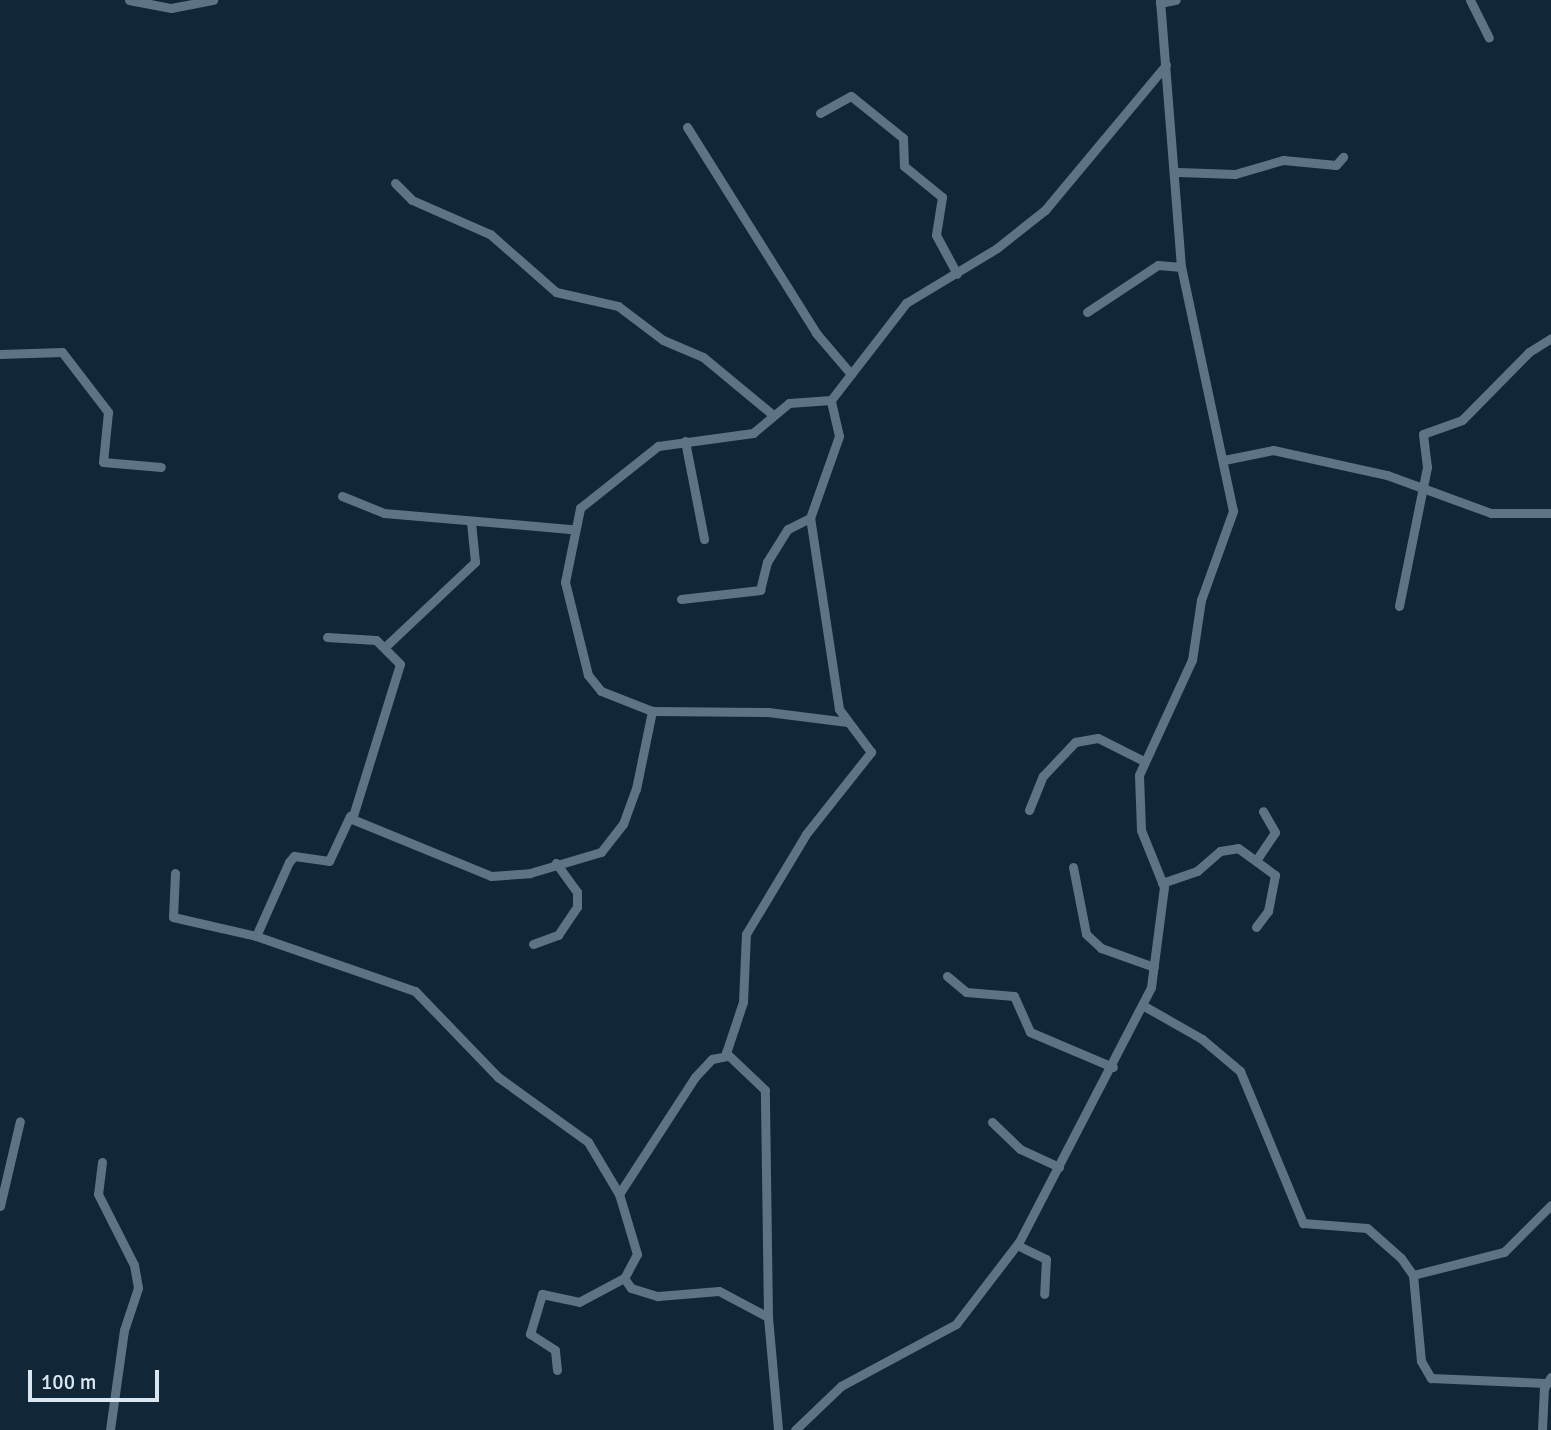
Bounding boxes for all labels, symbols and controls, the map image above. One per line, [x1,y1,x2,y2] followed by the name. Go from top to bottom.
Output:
[32,1356,163,1400] scale bar
[41,1369,96,1395] text: 100 m

